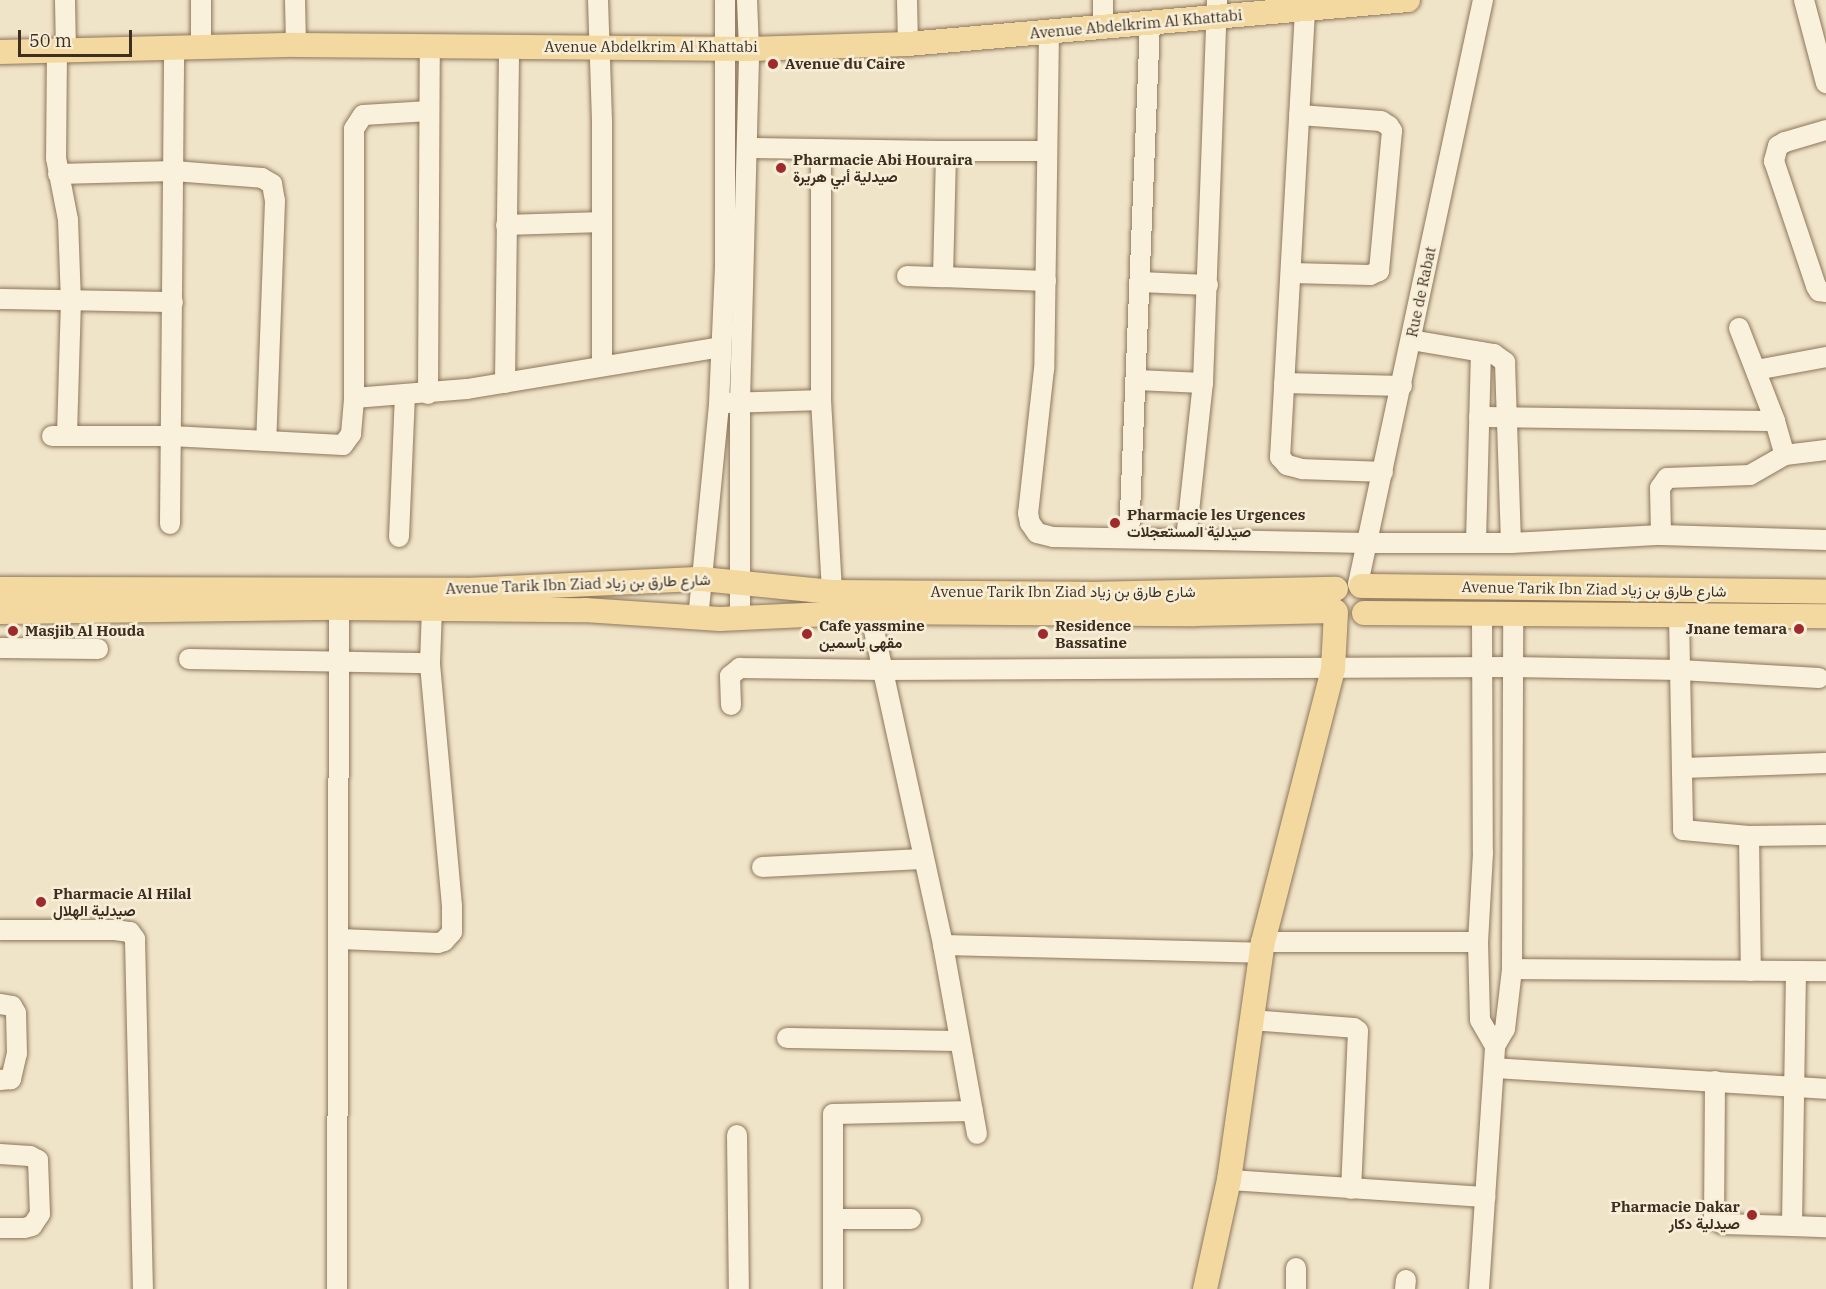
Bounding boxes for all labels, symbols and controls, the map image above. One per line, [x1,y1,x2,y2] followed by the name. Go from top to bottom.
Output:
[1029,6,1243,42] street label: Avenue Abdelkrim Al Khattabi
[21,18,135,56] scale bar
[29,29,72,52] text: 50 m
[544,38,758,56] street label: Avenue Abdelkrim Al Khattabi
[785,55,905,73] place label: Avenue du Caire
[766,57,780,71] marker: Avenue du Caire
[793,150,973,185] place label: Pharmacie Abi Houraira صيدلية أبي هريرة
[774,161,788,175] marker: Pharmacie Abi Houraira صيدلية أبي هريرة
[1403,245,1439,339] street label: Rue de Rabat
[1127,505,1305,540] place label: Pharmacie les Urgences صيدلية المستعجلات
[1108,516,1122,530] marker: Pharmacie les Urgences صيدلية المستعجلات
[445,570,711,598] street label: Avenue Tarik Ibn Ziad شارع طارق بن زياد
[1461,578,1727,600] street label: Avenue Tarik Ibn Ziad شارع طارق بن زياد
[930,583,1196,601] street label: Avenue Tarik Ibn Ziad شارع طارق بن زياد
[819,616,925,651] place label: Cafe yassmine مقهى ياسمين
[1055,616,1131,651] place label: Residence Bassatine
[1686,620,1787,638] place label: Jnane temara
[25,622,145,640] place label: Masjib Al Houda
[1792,622,1806,636] marker: Jnane temara
[6,624,20,638] marker: Masjib Al Houda
[800,627,814,641] marker: Cafe yassmine مقهى ياسمين
[1036,627,1050,641] marker: Residence Bassatine
[53,884,191,919] place label: Pharmacie Al Hilal صيدلية الهلال
[34,895,48,909] marker: Pharmacie Al Hilal صيدلية الهلال
[1611,1197,1740,1232] place label: Pharmacie Dakar صيدلية دكار
[1745,1208,1759,1222] marker: Pharmacie Dakar صيدلية دكار

